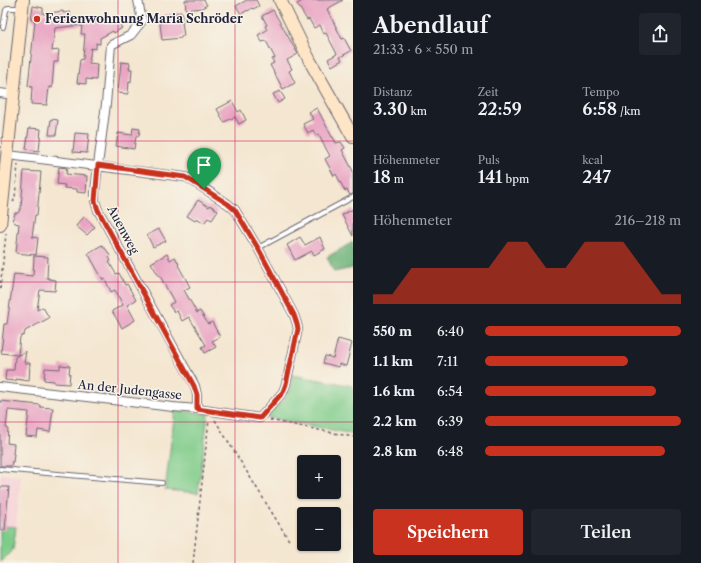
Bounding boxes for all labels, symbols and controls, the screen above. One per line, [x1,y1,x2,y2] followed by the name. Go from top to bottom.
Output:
[45,11,243,26] place label: Ferienwohnung Maria Schröder
[373,12,488,39] text: Abendlauf
[639,13,681,55] button: share
[32,14,42,24] marker: Ferienwohnung Maria Schröder
[373,41,473,57] text: 21:33 · 6 × 550 m
[373,85,412,99] text: Distanz
[478,85,499,99] text: Zeit
[582,85,619,99] text: Tempo
[373,99,407,119] text: 3.30
[478,99,522,119] text: 22:59
[582,99,617,119] text: 6:58
[407,104,427,118] text: km
[617,104,641,118] text: /km
[187,148,221,189] pin
[373,153,440,167] text: Höhenmeter
[478,153,500,167] text: Puls
[582,153,603,167] text: kcal
[193,154,215,176] icon: arrive
[373,167,391,187] text: 18
[478,167,503,187] text: 141
[582,167,611,187] text: 247
[391,172,404,186] text: m
[503,172,529,186] text: bpm
[104,202,143,257] street label: Auenweg
[373,212,452,228] text: Höhenmeter
[615,212,681,228] text: 216–218 m
[373,323,412,339] text: 550 m
[437,323,464,339] text: 6:40
[373,353,413,369] text: 1.1 km
[437,353,458,369] text: 7:11
[76,376,183,402] street label: An der Judengasse
[373,383,415,399] text: 1.6 km
[437,383,463,399] text: 6:54
[373,413,417,429] text: 2.2 km
[437,413,463,429] text: 6:39
[373,443,417,459] text: 2.8 km
[437,443,463,459] text: 6:48
[297,455,341,551] map controls
[297,455,341,499] button: +
[297,507,341,551] button: −
[373,509,523,555] button: Speichern
[531,509,681,555] button: Teilen

